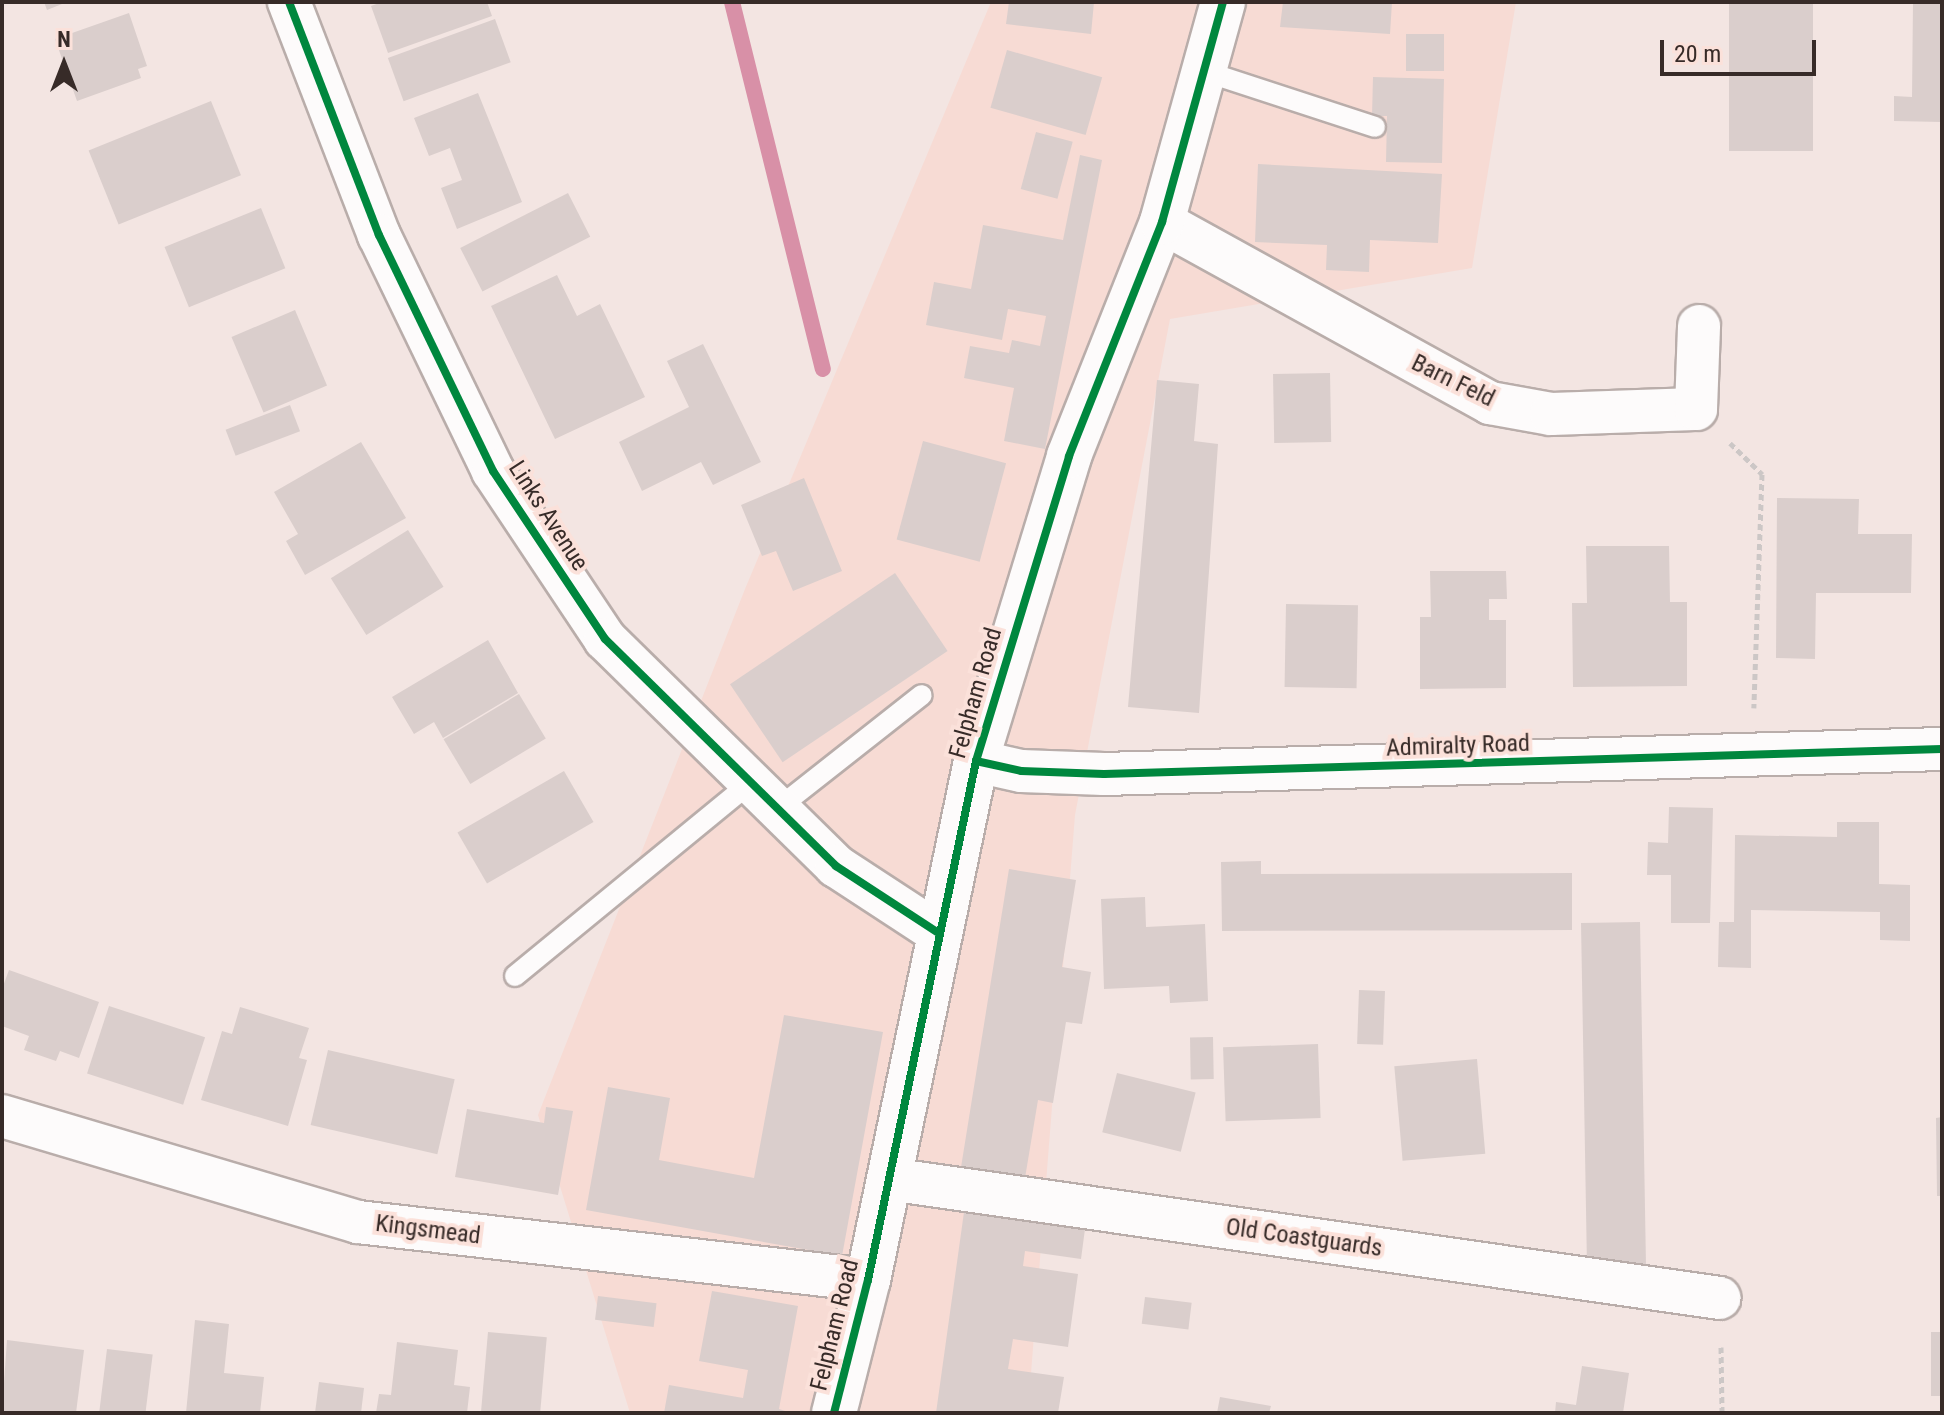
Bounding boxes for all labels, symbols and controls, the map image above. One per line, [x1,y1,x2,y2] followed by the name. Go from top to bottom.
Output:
[24,24,104,104] north arrow
[1664,24,1820,74] scale bar
[57,27,71,52] text: N
[1674,40,1721,68] text: 20 m
[1407,349,1499,413] street label: Barn Feld
[502,456,594,576] street label: Links Avenue
[944,624,1008,762] street label: Felpham Road
[1386,729,1530,763] street label: Admiralty Road
[374,1209,482,1251] street label: Kingsmead
[1224,1213,1384,1263] street label: Old Coastguards
[805,1256,865,1394] street label: Felpham Road

